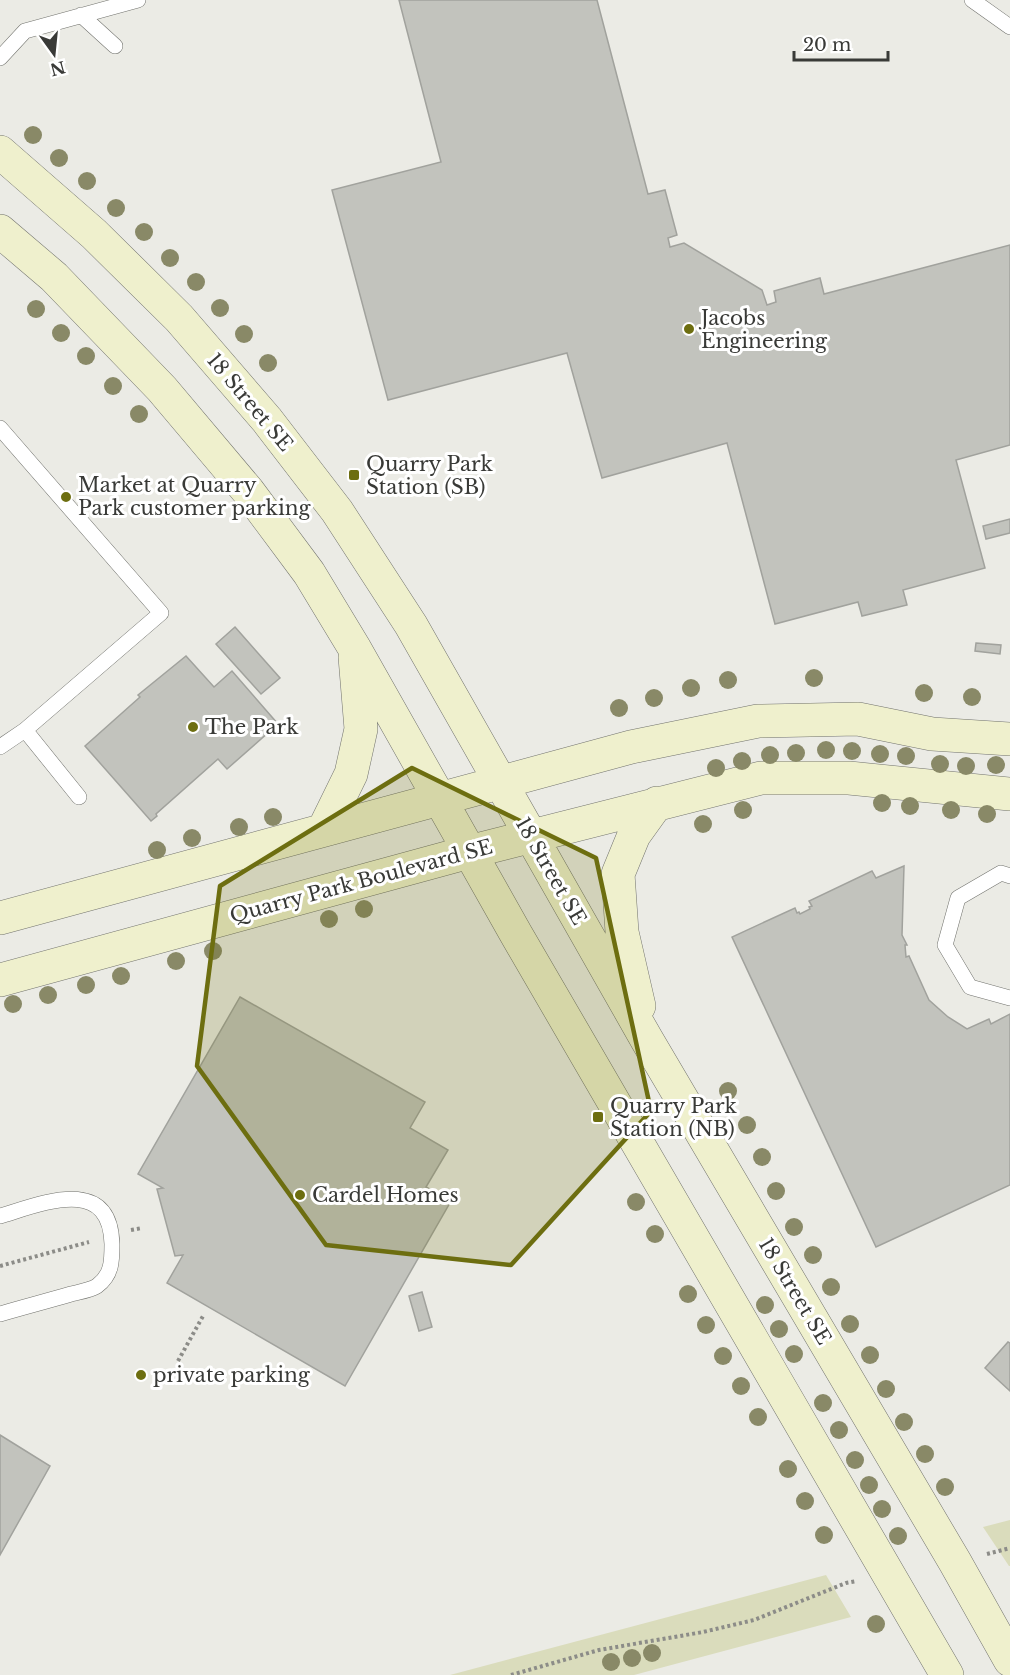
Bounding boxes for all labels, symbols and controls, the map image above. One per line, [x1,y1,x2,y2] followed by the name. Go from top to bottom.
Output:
[24,24,84,84] north arrow
[794,24,888,62] scale bar
[803,34,851,56] text: 20 m
[48,57,68,80] text: N
[698,306,828,353] place label: Jacobs Engineering
[682,322,696,336] marker: Jacobs Engineering
[202,348,298,456] street label: 18 Street SE
[366,452,494,499] place label: Quarry Park Station (SB)
[347,468,361,482] marker: Quarry Park Station (SB)
[78,473,312,520] place label: Market at Quarry Park customer parking
[59,490,73,504] marker: Market at Quarry Park customer parking
[205,715,299,739] place label: The Park
[186,720,200,734] marker: The Park
[511,813,591,929] street label: 18 Street SE
[227,834,495,928] street label: Quarry Park Boulevard SE
[610,1094,738,1141] place label: Quarry Park Station (NB)
[591,1110,605,1124] marker: Quarry Park Station (NB)
[312,1183,459,1207] place label: Cardel Homes
[293,1188,307,1202] marker: Cardel Homes
[754,1233,836,1349] street label: 18 Street SE
[153,1363,311,1387] place label: private parking
[134,1368,148,1382] marker: private parking

